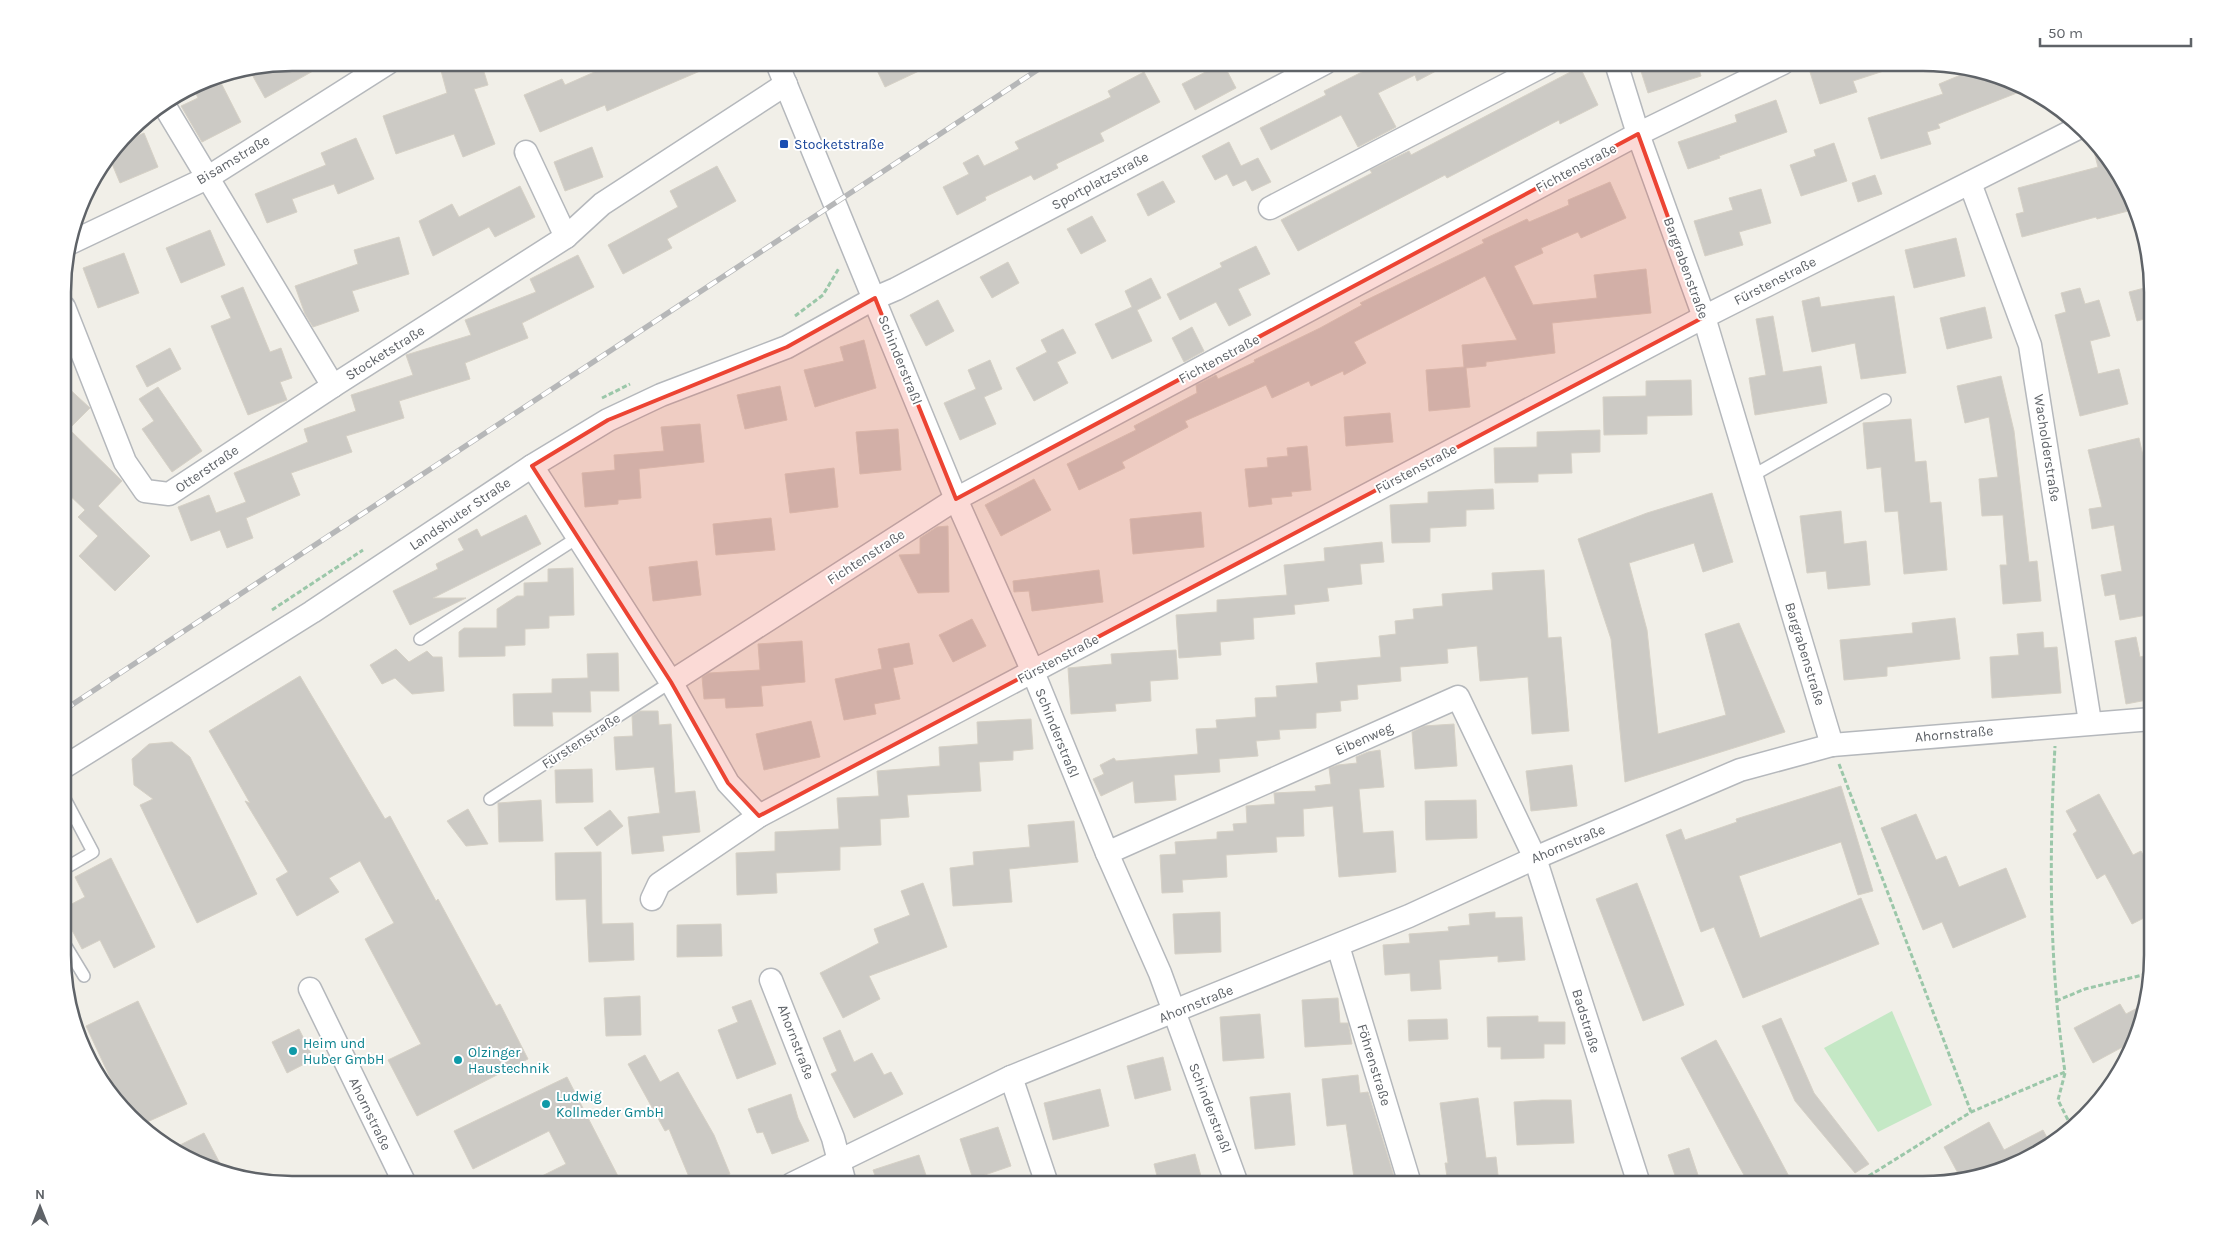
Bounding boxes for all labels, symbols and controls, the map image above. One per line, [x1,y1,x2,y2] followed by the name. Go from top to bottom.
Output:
[2040,15,2191,47] scale bar
[2048,24,2083,42] text: 50 m
[193,132,273,188] street label: Bisamstraße
[794,136,884,153] place label: Stocketstraße
[778,138,790,150] marker: Stocketstraße
[1533,140,1619,196] street label: Fichtenstraße
[1049,148,1151,214] street label: Sportplatzstraße
[1660,215,1712,321] street label: Bargrabenstraße
[1731,253,1819,309] street label: Fürstenstraße
[874,313,926,407] street label: Schinderstraßl
[342,322,428,384] street label: Stocketstraße
[1176,331,1262,387] street label: Fichtenstraße
[2030,393,2064,503] street label: Wacholderstraße
[1372,440,1460,498] street label: Fürstenstraße
[172,442,242,496] street label: Otterstraße
[406,474,514,554] street label: Landshuter Straße
[824,526,908,588] street label: Fichtenstraße
[1781,600,1829,708] street label: Bargrabenstraße
[1014,630,1102,688] street label: Fürstenstraße
[1031,686,1083,780] street label: Schinderstraßl
[539,709,623,773] street label: Fürstenstraße
[1333,719,1395,759] street label: Eibenweg
[1914,722,1994,746] street label: Ahornstraße
[1528,821,1608,867] street label: Ahornstraße
[1156,981,1236,1027] street label: Ahornstraße
[1568,987,1604,1055] street label: Badstraße
[774,1002,818,1082] street label: Ahornstraße
[1353,1022,1395,1108] street label: Föhrenstraße
[303,1035,384,1068] place label: Heim und Huber GmbH
[468,1044,550,1077] place label: Olzinger Haustechnik
[287,1045,299,1057] marker: Heim und Huber GmbH
[452,1054,464,1066] marker: Olzinger Haustechnik
[1185,1061,1235,1155] street label: Schinderstraßl
[345,1075,395,1153] street label: Ahornstraße
[556,1088,664,1121] place label: Ludwig Kollmeder GmbH
[540,1098,552,1110] marker: Ludwig Kollmeder GmbH
[15,1182,65,1232] north arrow
[35,1186,45,1203] text: N

